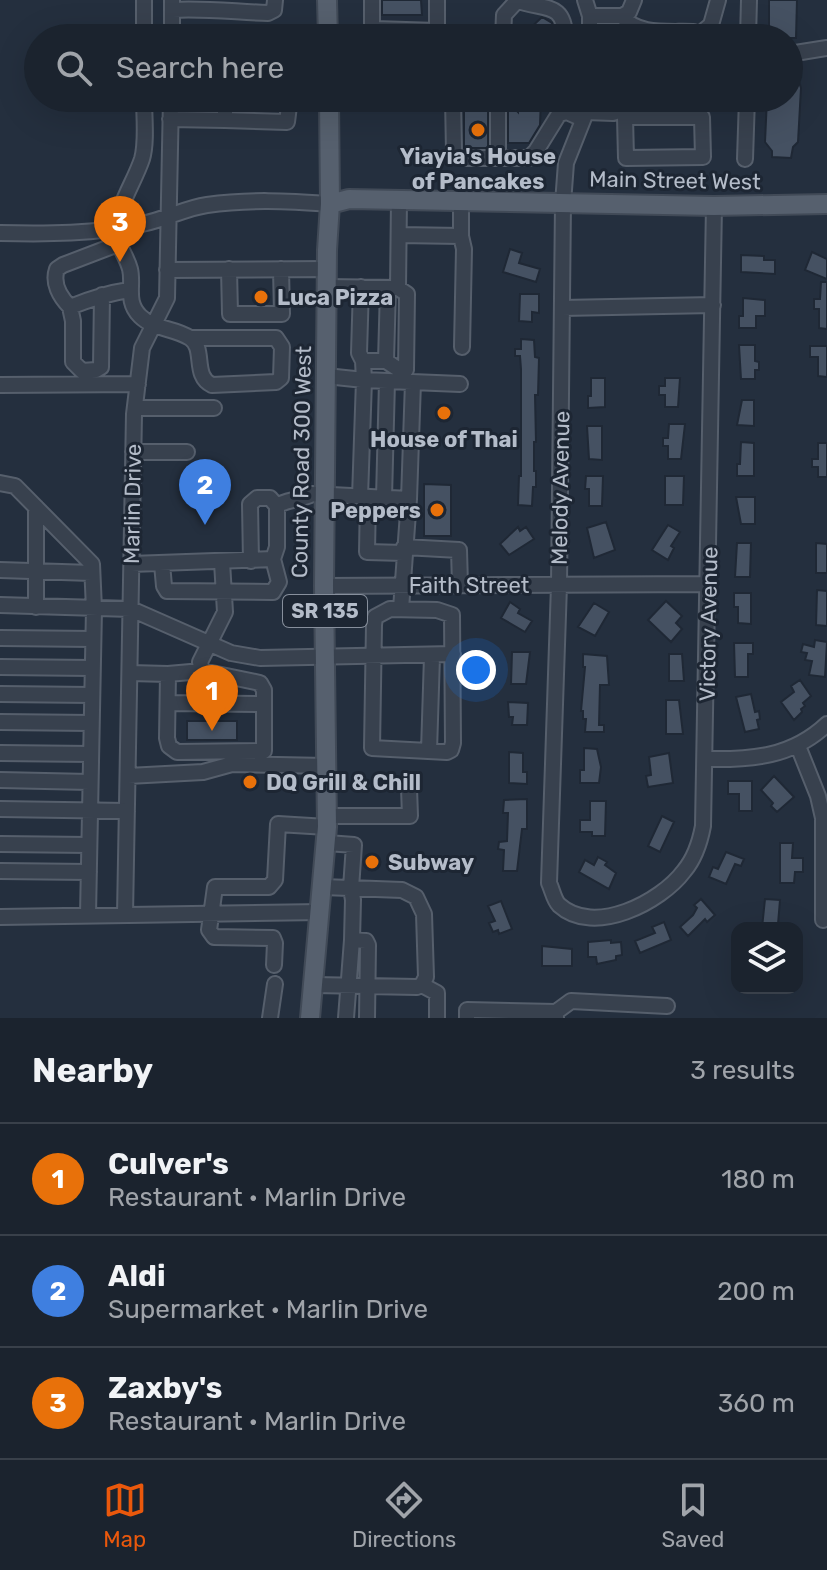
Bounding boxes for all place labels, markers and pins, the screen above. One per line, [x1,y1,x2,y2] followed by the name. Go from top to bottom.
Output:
[469,121,487,139] marker: Yiayia's House of Pancakes
[400,143,556,195] place label: Yiayia's House of Pancakes
[94,196,146,262] pin: 3
[277,284,393,311] place label: Luca Pizza
[252,288,270,306] marker: Luca Pizza
[435,404,453,422] marker: House of Thai
[370,426,518,453] place label: House of Thai
[179,459,231,525] pin: 2
[330,497,421,524] place label: Peppers
[428,501,446,519] marker: Peppers
[186,665,238,731] pin: 1
[266,769,421,796] place label: DQ Grill & Chill
[241,773,259,791] marker: DQ Grill & Chill
[388,849,474,876] place label: Subway
[363,853,381,871] marker: Subway

